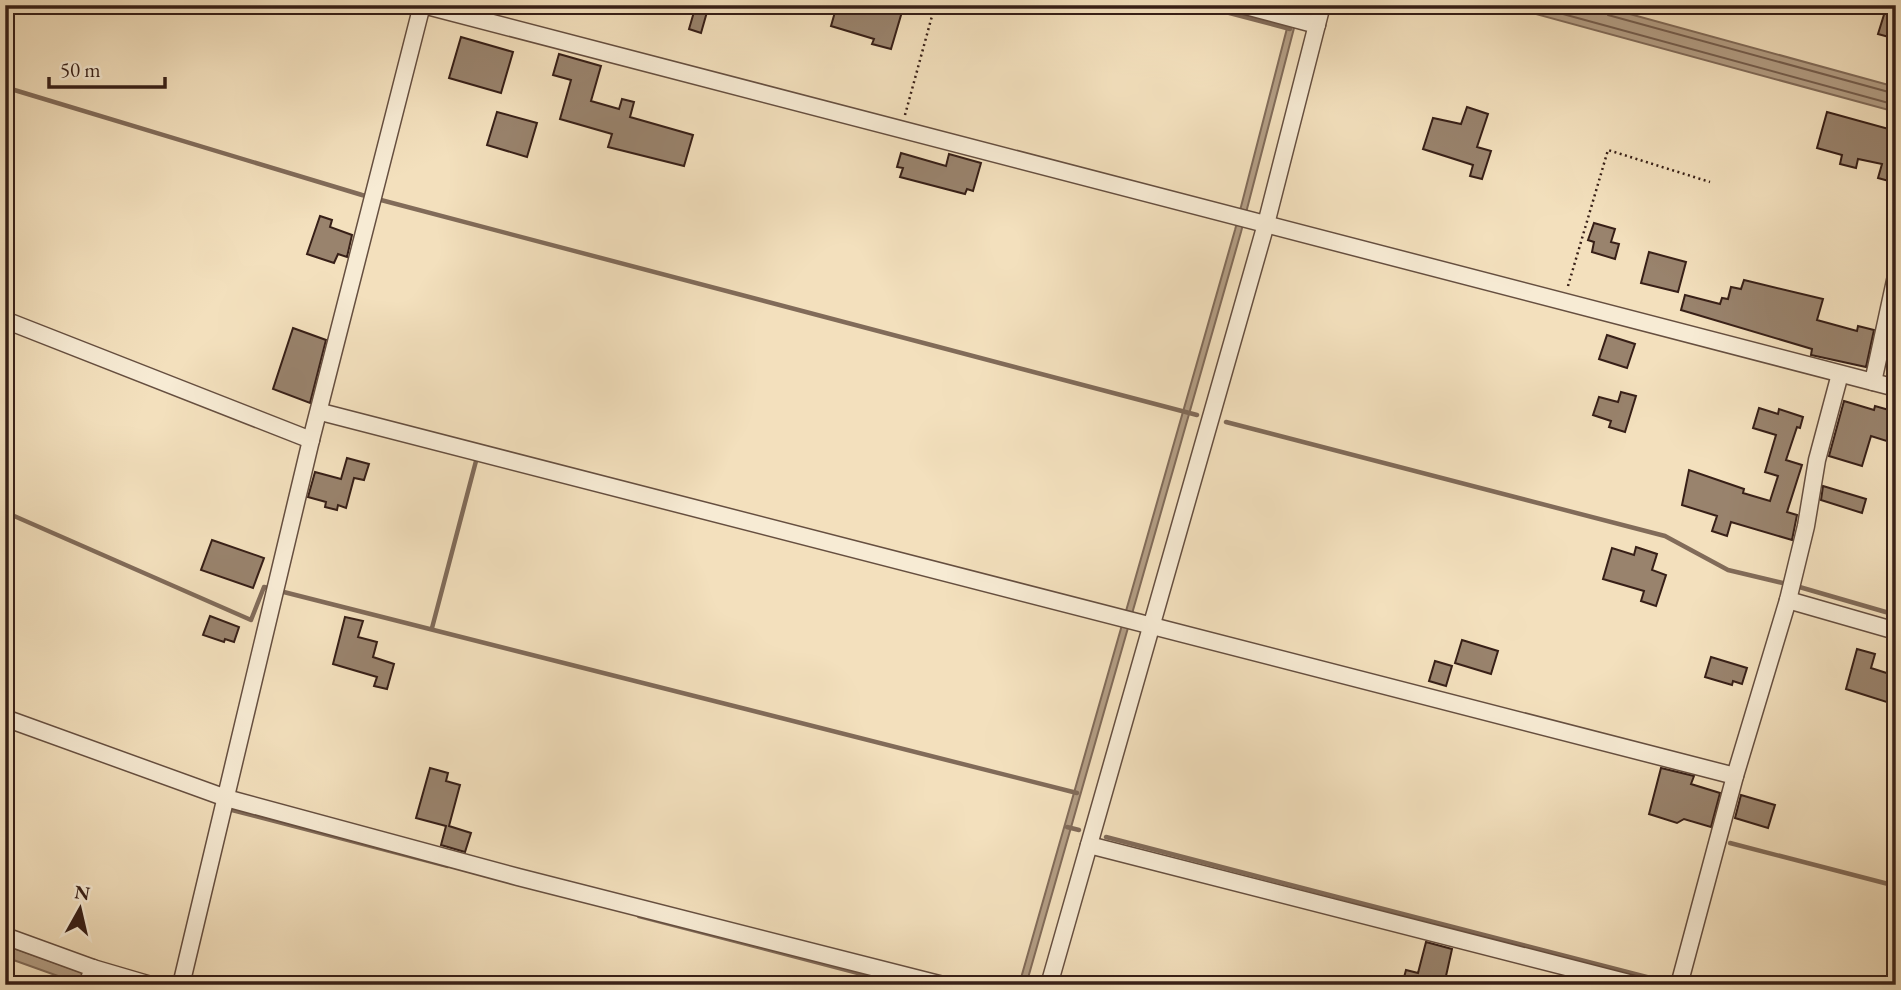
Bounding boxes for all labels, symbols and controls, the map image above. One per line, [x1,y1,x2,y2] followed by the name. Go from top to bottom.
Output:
[49,46,164,90] scale bar
[60,56,101,83] text: 50 m
[46,874,116,944] north arrow
[73,879,92,906] text: N

